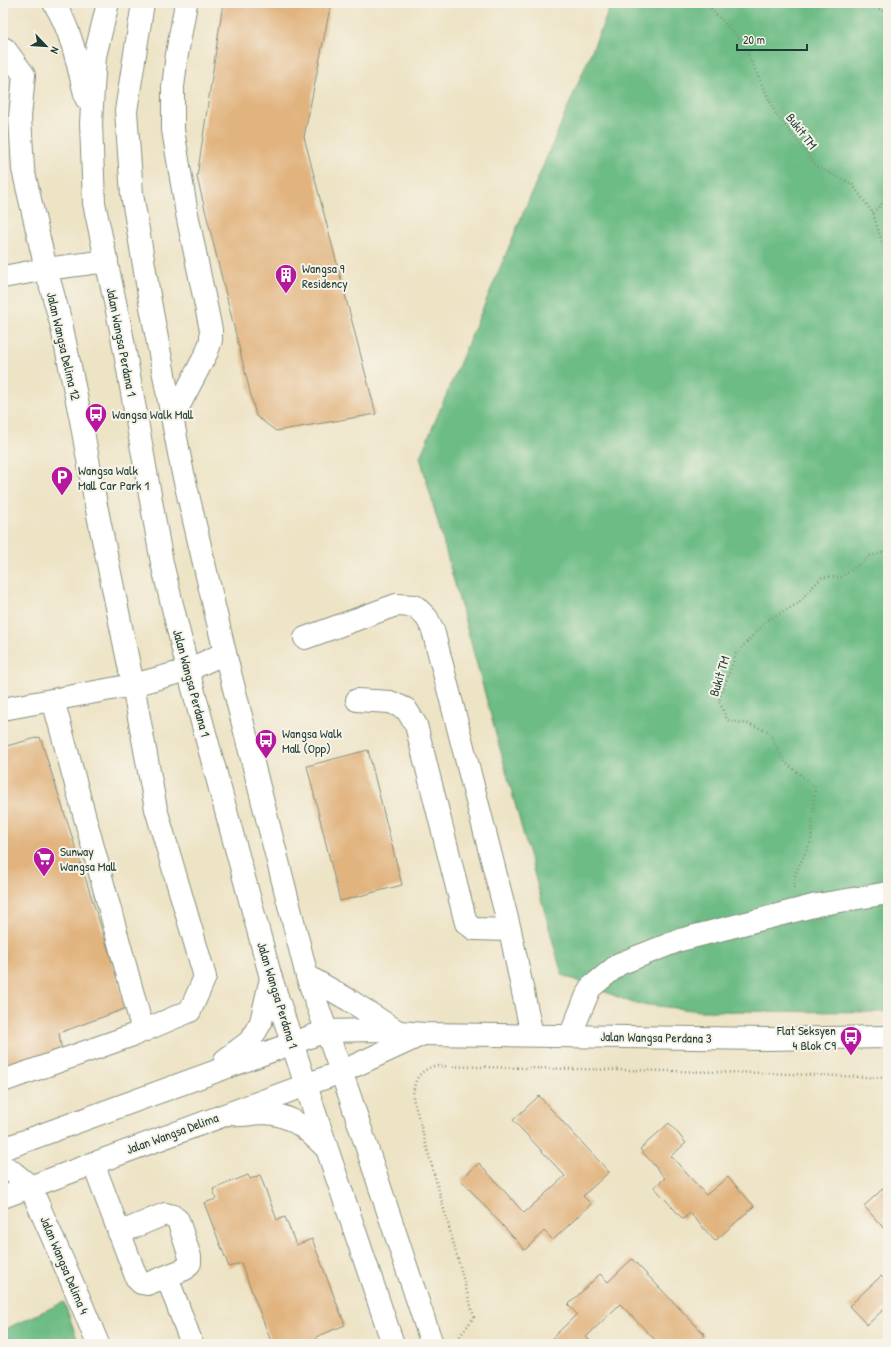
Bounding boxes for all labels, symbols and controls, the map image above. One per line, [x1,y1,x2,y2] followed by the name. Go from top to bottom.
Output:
[26,26,66,66] north arrow
[737,26,807,52] scale bar
[743,31,765,48] text: 20 m
[47,45,63,56] text: N
[782,109,822,153] street label: Bukit TM
[302,259,348,292] place label: Wangsa 9 Residency
[273,262,299,295] building icon: Wangsa 9 Residency
[103,286,141,398] street label: Jalan Wangsa Perdana 1
[43,290,85,402] street label: Jalan Wangsa Delima 12
[83,401,109,434] bus stop icon: Wangsa Walk Mall
[112,405,194,423] place label: Wangsa Walk Mall
[78,461,149,494] place label: Wangsa Walk Mall Car Park 1
[49,464,75,497] parking icon: Wangsa Walk Mall Car Park 1
[169,627,215,739] street label: Jalan Wangsa Perdana 1
[704,653,734,698] street label: Bukit TM
[282,724,342,757] place label: Wangsa Walk Mall (Opp)
[253,727,279,760] bus stop icon: Wangsa Walk Mall (Opp)
[60,842,117,875] place label: Sunway Wangsa Mall
[31,845,57,878] supermarket icon: Sunway Wangsa Mall
[253,940,303,1051] street label: Jalan Wangsa Perdana 1
[776,1021,836,1054] place label: Flat Seksyen 4 Blok C9
[838,1024,864,1057] bus stop icon: Flat Seksyen 4 Blok C9
[600,1027,712,1047] street label: Jalan Wangsa Perdana 3
[123,1108,221,1158] street label: Jalan Wangsa Delima
[36,1213,94,1317] street label: Jalan Wangsa Delima 4

